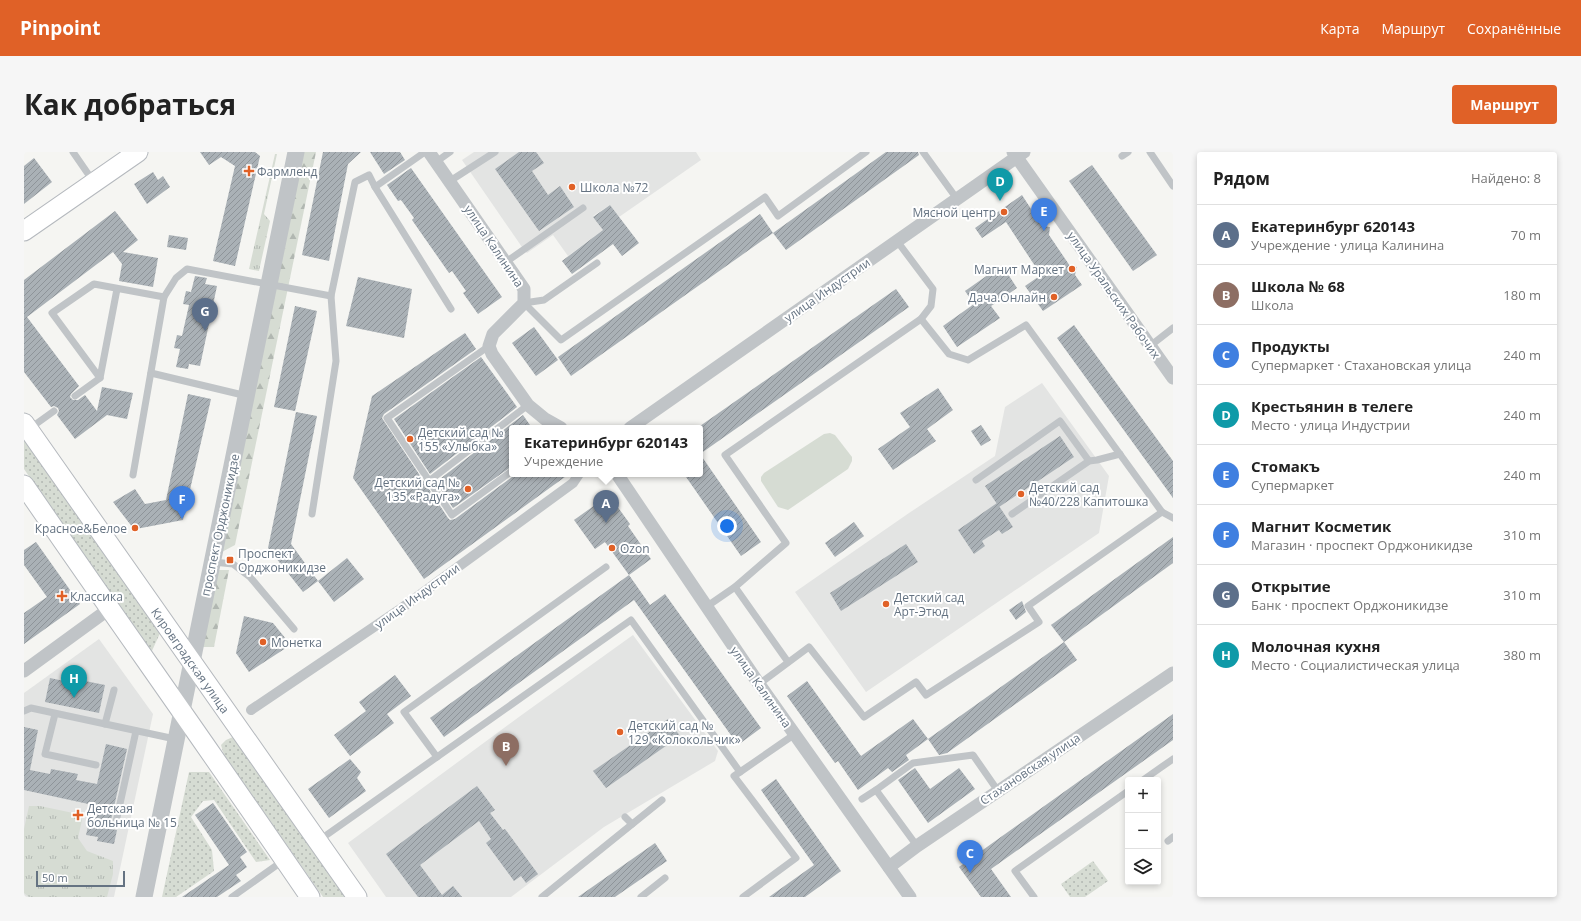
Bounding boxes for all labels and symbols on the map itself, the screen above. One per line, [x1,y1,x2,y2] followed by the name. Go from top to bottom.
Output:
[257,163,318,180] place label: Фармленд
[244,166,254,176] marker: Фармленд
[987,168,1013,201] pin: D
[580,179,649,196] place label: Школа №72
[567,182,577,192] marker: Школа №72
[1031,198,1057,231] pin: E
[460,202,528,290] street label: улица Калинина
[912,204,996,221] place label: Мясной центр
[999,207,1009,217] marker: Мясной центр
[1064,228,1165,363] street label: улица Уральских Рабочих
[781,254,873,326] street label: улица Индустрии
[974,261,1064,278] place label: Магнит Маркет
[1067,264,1077,274] marker: Магнит Маркет
[968,289,1046,306] place label: Дача.Онлайн
[1049,292,1059,302] marker: Дача.Онлайн
[192,298,218,331] pin: G
[418,424,504,455] place label: Детский сад № 155 «Улыбка»
[405,434,415,444] marker: Детский сад № 155 «Улыбка»
[197,452,243,598] street label: проспект Орджоникидзе
[374,474,460,505] place label: Детский сад № 135 «Радуга»
[1029,479,1149,510] place label: Детский сад №40/228 Капитошка
[463,484,473,494] marker: Детский сад № 135 «Радуга»
[169,486,195,519] pin: F
[1016,489,1026,499] marker: Детский сад №40/228 Капитошка
[593,490,619,523] pin: A
[717,516,737,536] your location
[35,520,127,537] place label: Красное&Белое
[130,523,140,533] marker: Красное&Белое
[620,540,650,557] place label: Ozon
[607,543,617,553] marker: Ozon
[238,545,326,576] place label: Проспект Орджоникидзе
[225,555,235,565] marker: Проспект Орджоникидзе
[371,559,463,633] street label: улица Индустрии
[70,588,123,605] place label: Классика
[894,589,964,620] place label: Детский сад Арт-Этюд
[57,591,67,601] marker: Классика
[881,599,891,609] marker: Детский сад Арт-Этюд
[148,604,234,717] street label: Кировградская улица
[271,634,322,651] place label: Монетка
[258,637,268,647] marker: Монетка
[727,643,795,731] street label: улица Калинина
[61,665,87,698] pin: H
[628,717,741,748] place label: Детский сад № 129 «Колокольчик»
[615,727,625,737] marker: Детский сад № 129 «Колокольчик»
[977,729,1083,809] street label: Стахановская улица
[493,733,519,766] pin: B
[87,800,177,831] place label: Детская больница № 15
[72,809,84,821] marker: Детская больница № 15
[957,840,983,873] pin: C
[36,869,125,888] scale bar

